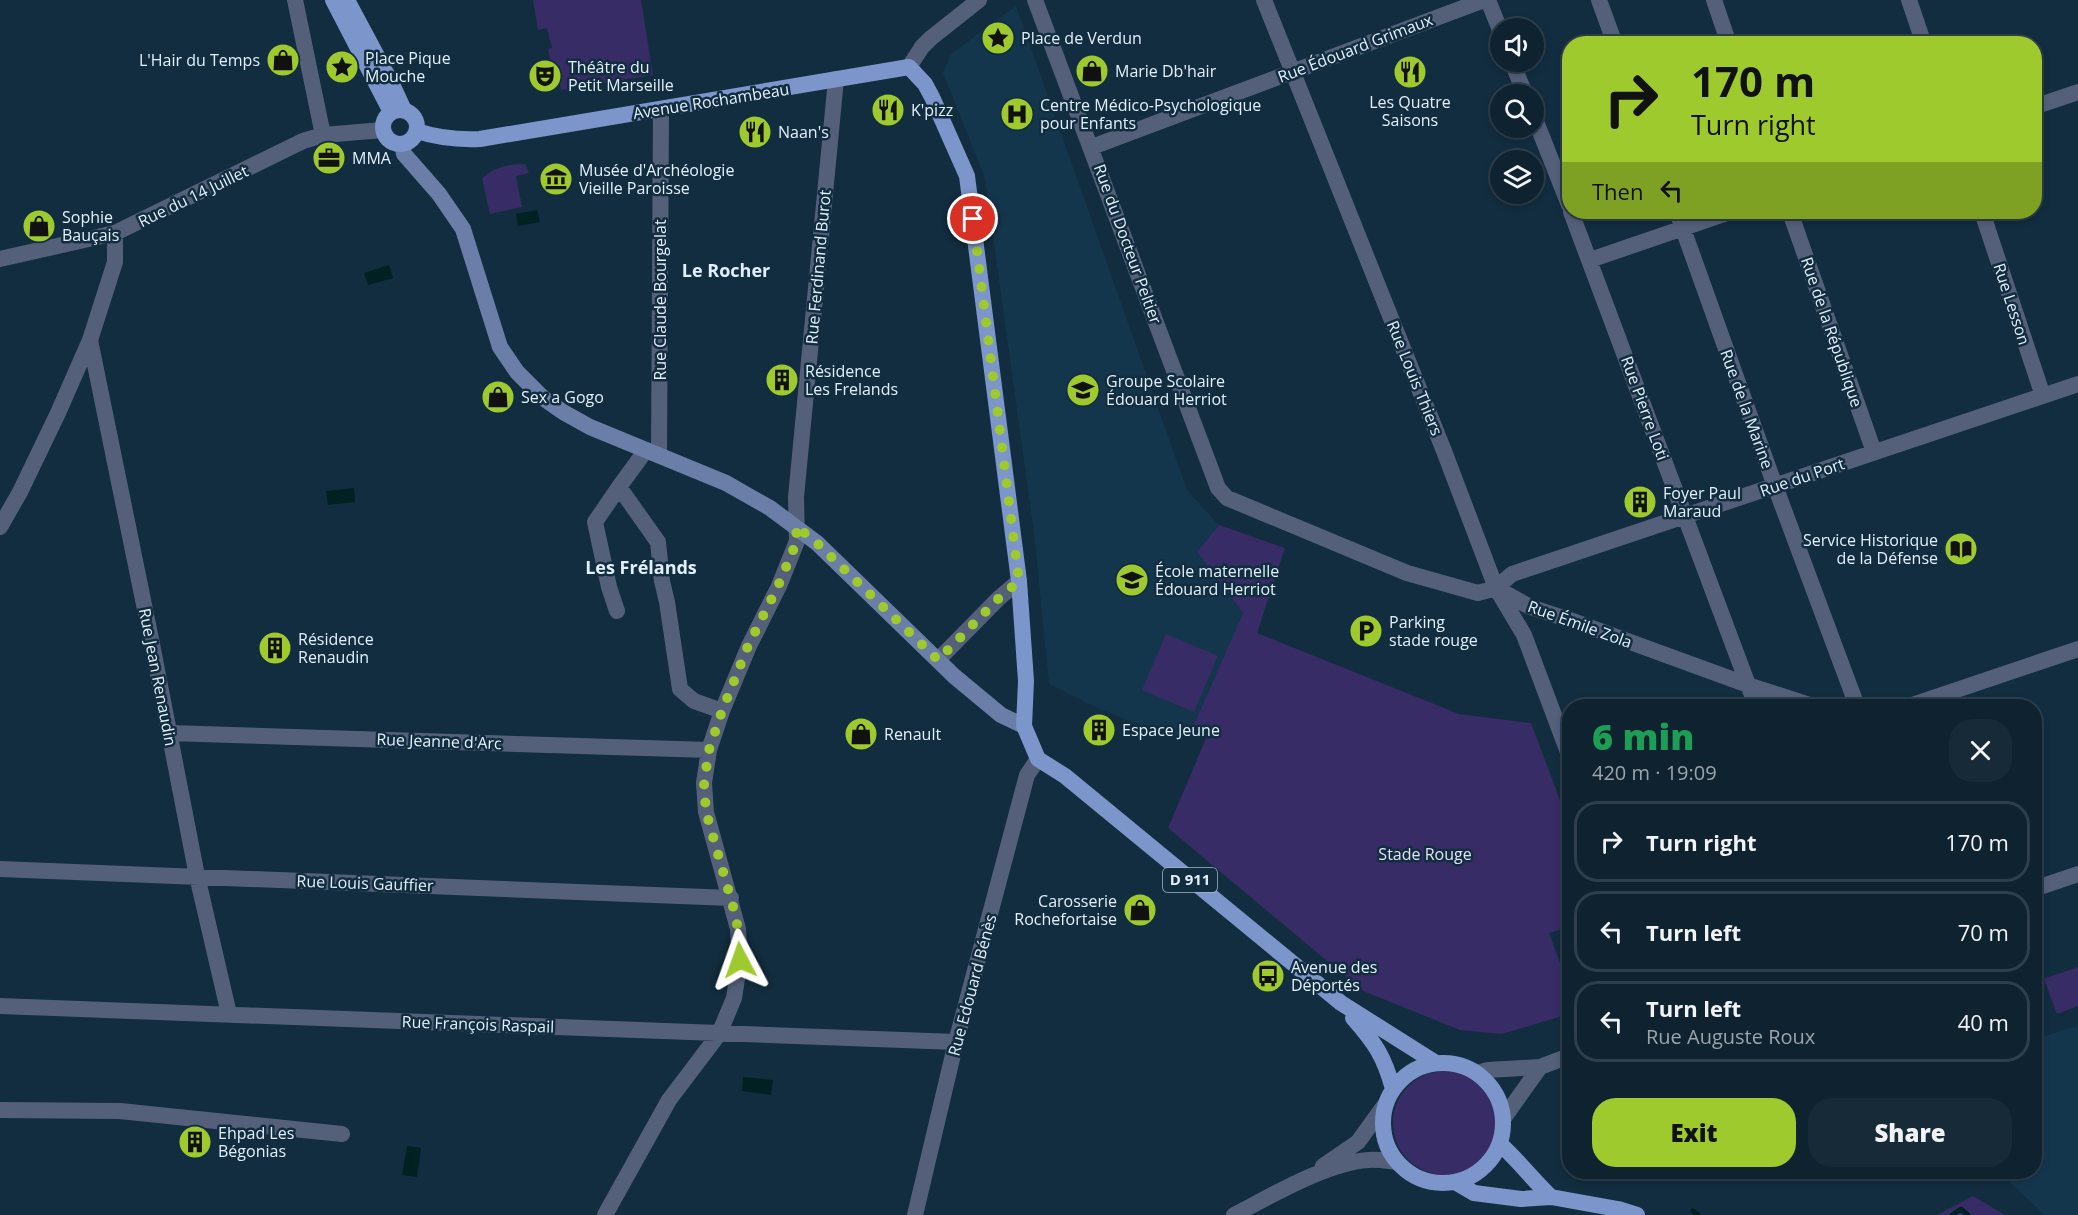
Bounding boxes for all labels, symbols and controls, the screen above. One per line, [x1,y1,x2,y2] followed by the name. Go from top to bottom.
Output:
[1274,8,1436,88] street label: Rue Édouard Grimaux
[1490,18,1544,204] map controls
[1490,18,1544,72] button: sound
[980,20,1016,56] place icon: Place de Verdun
[1021,27,1142,49] place label: Place de Verdun
[265,42,301,78] shop icon: L'Hair du Temps
[365,47,451,87] place label: Place Pique Mouche
[139,49,260,71] place label: L'Hair du Temps
[324,49,360,85] place icon: Place Pique Mouche
[1691,52,1815,109] text: 170 m
[1074,53,1110,89] shop icon: Marie Db'hair
[1392,54,1428,90] restaurant icon: Les Quatre Saisons
[568,56,674,96] place label: Théâtre du Petit Marseille
[527,58,563,94] theatre icon: Théâtre du Petit Marseille
[1115,60,1217,82] place label: Marie Db'hair
[1592,60,1670,138] icon: right
[631,78,791,124] street label: Avenue Rochambeau
[1490,84,1544,138] button: search
[1369,91,1451,131] place label: Les Quatre Saisons
[870,92,906,128] restaurant icon: K'pizz
[1040,94,1261,134] place label: Centre Médico-Psychologique pour Enfants
[999,96,1035,132] hospital icon: Centre Médico-Psychologique pour Enfants
[911,99,953,121] place label: K'pizz
[1691,106,1816,143] text: Turn right
[737,114,773,150] restaurant icon: Naan's
[778,121,829,143] place label: Naan's
[311,140,347,176] office icon: MMA
[352,147,392,169] place label: MMA
[1490,150,1544,204] button: layers
[579,159,734,199] place label: Musée d'Archéologie Vieille Paroisse
[134,160,252,232] street label: Rue du 14 Juillet
[538,161,574,197] museum icon: Musée d'Archéologie Vieille Paroisse
[1089,161,1167,327] street label: Rue du Docteur Peltier
[1655,174,1688,207] icon: left
[1592,176,1643,206] text: Then
[800,189,836,345] street label: Rue Ferdinand Burot
[947,193,998,244] pin
[956,202,989,235] icon: arrive
[62,206,119,246] place label: Sophie Bauçais
[21,208,57,244] shop icon: Sophie Bauçais
[649,219,671,381] street label: Rue Claude Bourgelat
[1796,254,1868,410] street label: Rue de la République
[682,258,770,282] district label: Le Rocher
[1988,260,2036,348] street label: Rue Lesson
[1382,317,1448,439] street label: Rue Louis Thiers
[1715,346,1779,472] street label: Rue de la Marine
[1616,353,1674,463] street label: Rue Pierre Loti
[805,360,898,400] place label: Résidence Les Frelands
[764,362,800,398] building icon: Résidence Les Frelands
[1106,370,1227,410] place label: Groupe Scolaire Édouard Herriot
[1065,372,1101,408] school or university icon: Groupe Scolaire Édouard Herriot
[480,379,516,415] shop icon: Sex a Gogo
[521,386,604,408] place label: Sex a Gogo
[1757,452,1848,502] street label: Rue du Port
[1663,482,1741,522] place label: Foyer Paul Maraud
[1622,484,1658,520] building icon: Foyer Paul Maraud
[1803,529,1938,569] place label: Service Historique de la Défense
[1943,531,1979,567] library icon: Service Historique de la Défense
[585,555,697,579] district label: Les Frélands
[1155,560,1279,600] place label: École maternelle Édouard Herriot
[1114,562,1150,598] school or university icon: École maternelle Édouard Herriot
[1525,595,1635,653] street label: Rue Émile Zola
[134,606,182,748] street label: Rue Jean Renaudin
[1389,611,1478,651] place label: Parking stade rouge
[1348,613,1384,649] parking icon: Parking stade rouge
[298,628,374,668] place label: Résidence Renaudin
[257,630,293,666] building icon: Résidence Renaudin
[1081,712,1117,748] building icon: Espace Jeune
[1592,712,1694,761] text: 6 min
[843,716,879,752] shop icon: Renault
[1122,719,1220,741] place label: Espace Jeune
[1949,719,2012,782] button: close
[884,723,941,745] place label: Renault
[376,728,502,754] street label: Rue Jeanne d'Arc
[1592,759,1717,786] text: 420 m · 19:09
[1595,825,1628,858] icon: right
[1646,827,1757,857] text: Turn right
[1945,827,2009,857] text: 170 m
[1378,843,1472,865] park label: Stade Rouge
[1163,868,1217,892] road number: D 911
[296,870,434,896] street label: Rue Louis Gauffier
[1014,890,1117,930] place label: Carosserie Rochefortaise
[1122,892,1158,928] shop icon: Carosserie Rochefortaise
[942,912,1002,1058] street label: Rue Edouard Bénès
[1595,915,1628,948] icon: left
[1646,917,1741,947] text: Turn left
[1958,917,2009,947] text: 70 m
[708,928,772,992] position arrow
[1291,956,1377,996] place label: Avenue des Déportés
[1250,958,1286,994] bus stop icon: Avenue des Déportés
[1646,993,1741,1023] text: Turn left
[1595,1005,1628,1038] icon: left
[1958,1007,2009,1037] text: 40 m
[401,1010,555,1038] street label: Rue François Raspail
[1646,1023,1815,1050] text: Rue Auguste Roux
[1592,1098,1796,1167] button: Exit
[1808,1098,2012,1167] button: Share
[218,1122,294,1162] place label: Ehpad Les Bégonias
[177,1124,213,1160] building icon: Ehpad Les Bégonias

